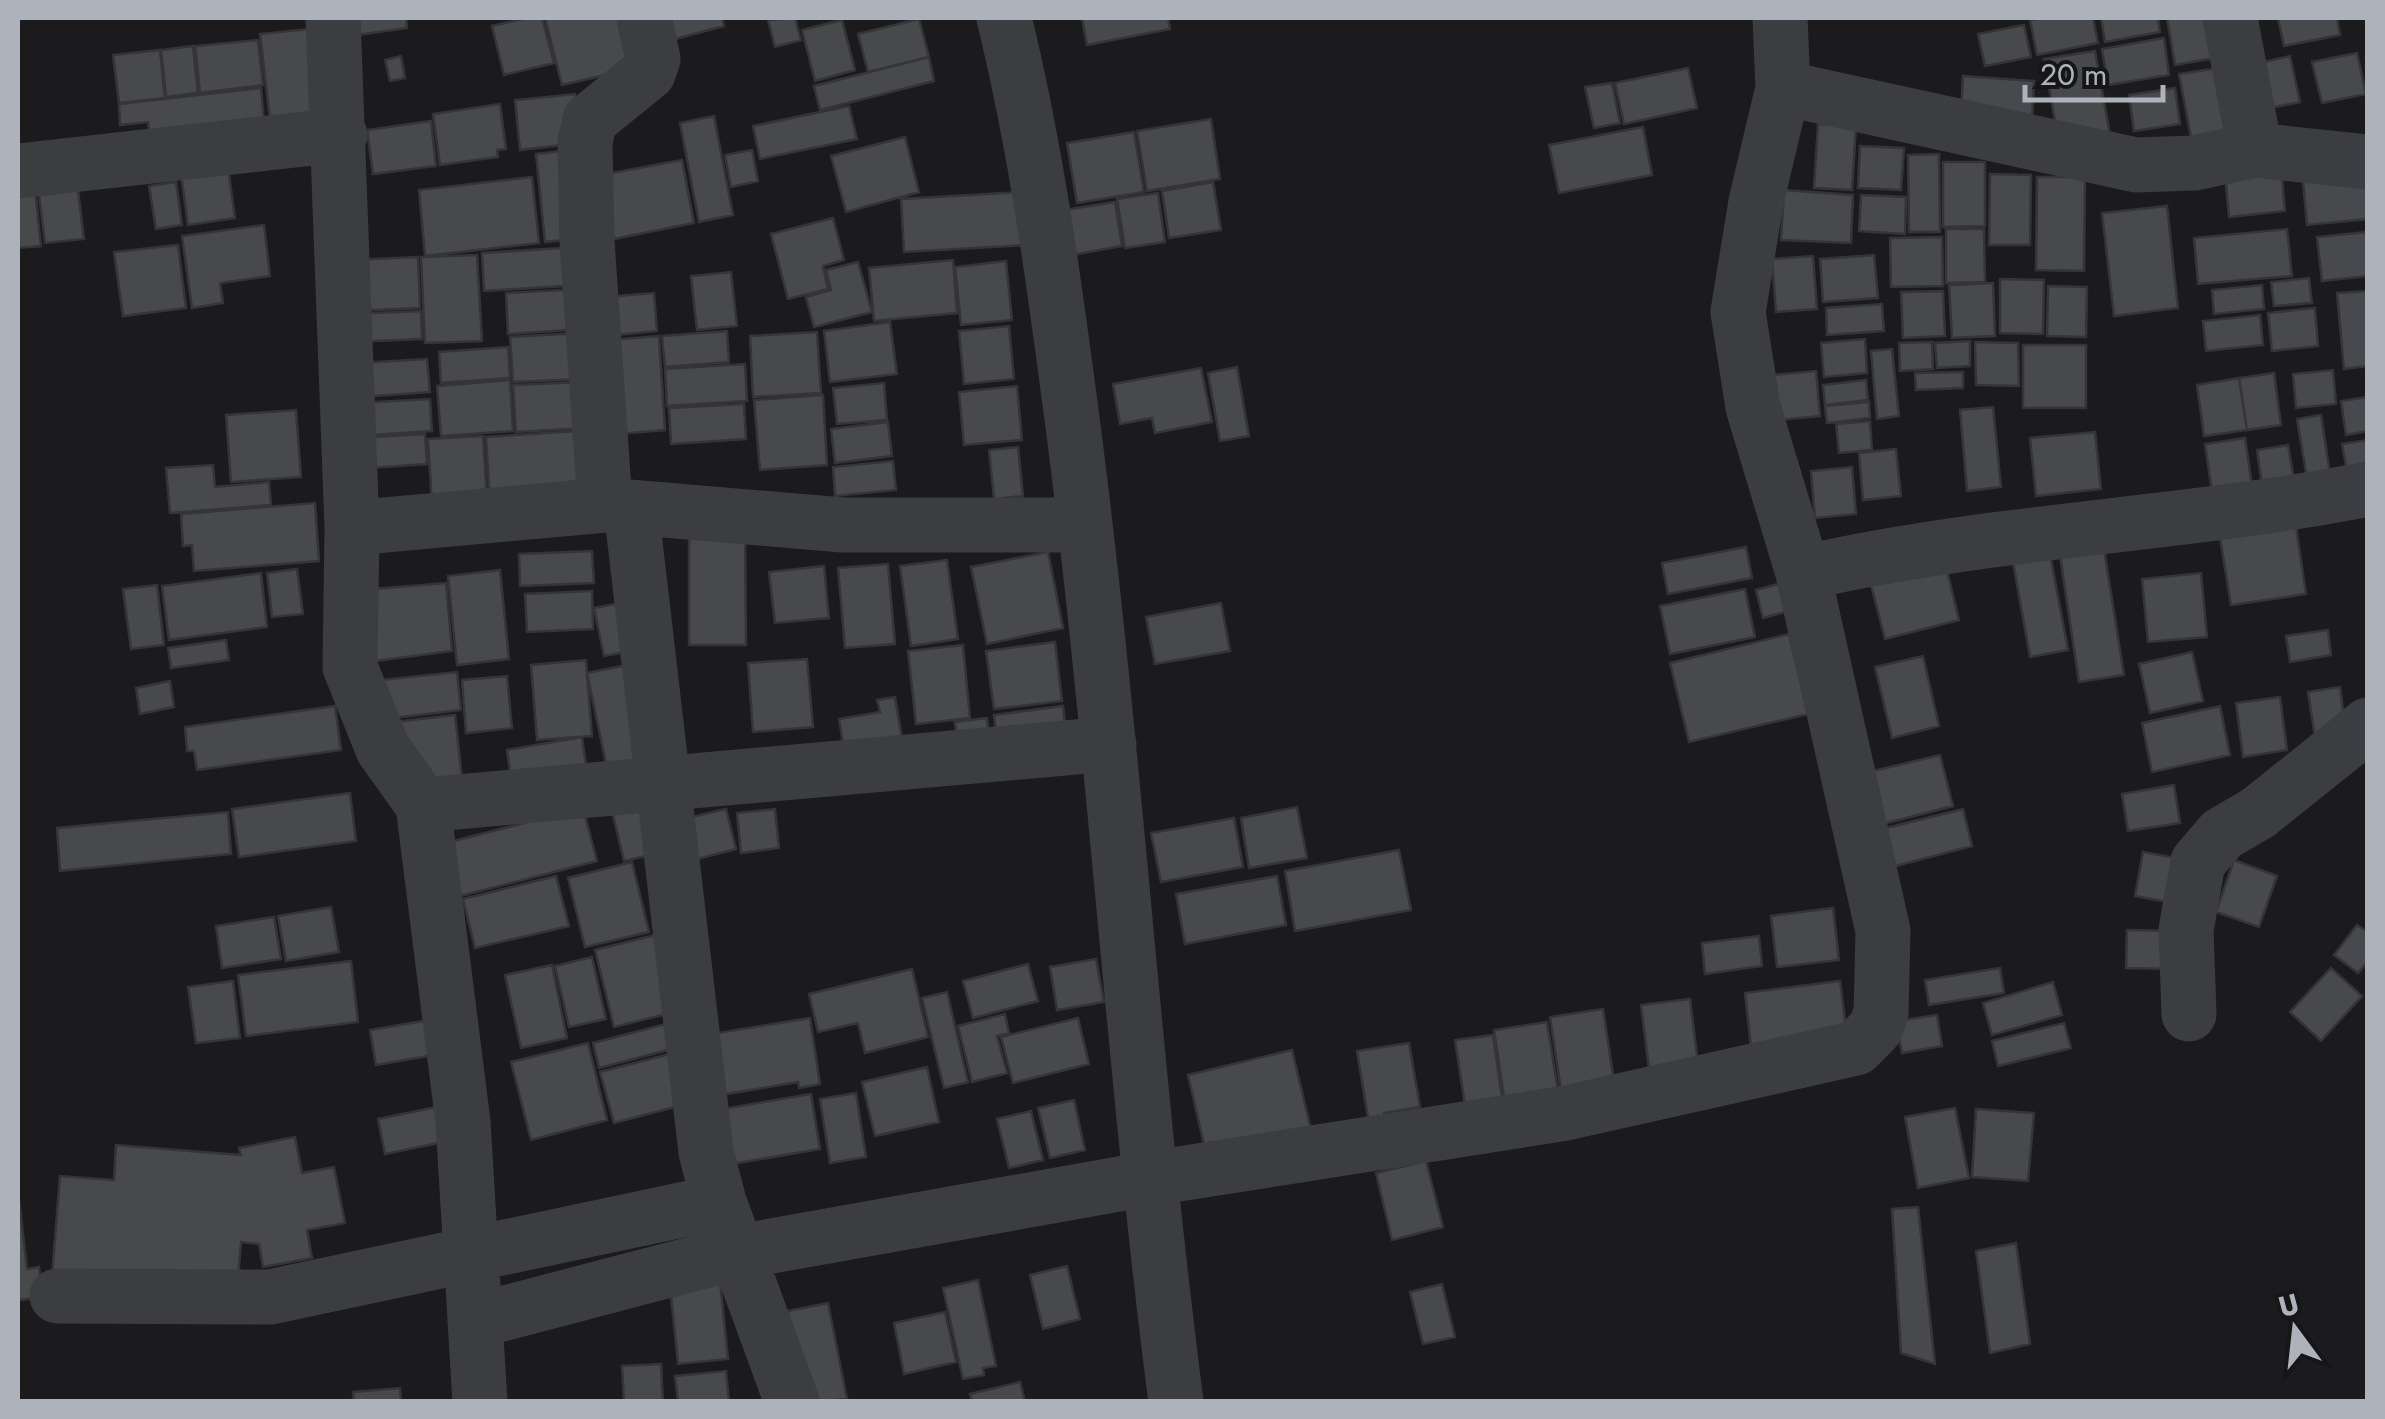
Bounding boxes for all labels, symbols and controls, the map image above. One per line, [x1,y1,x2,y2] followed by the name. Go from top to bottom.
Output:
[2025,40,2162,102] scale bar
[2040,53,2107,96] text: 20 m
[2245,1279,2345,1379] north arrow
[2274,1283,2303,1328] text: U

